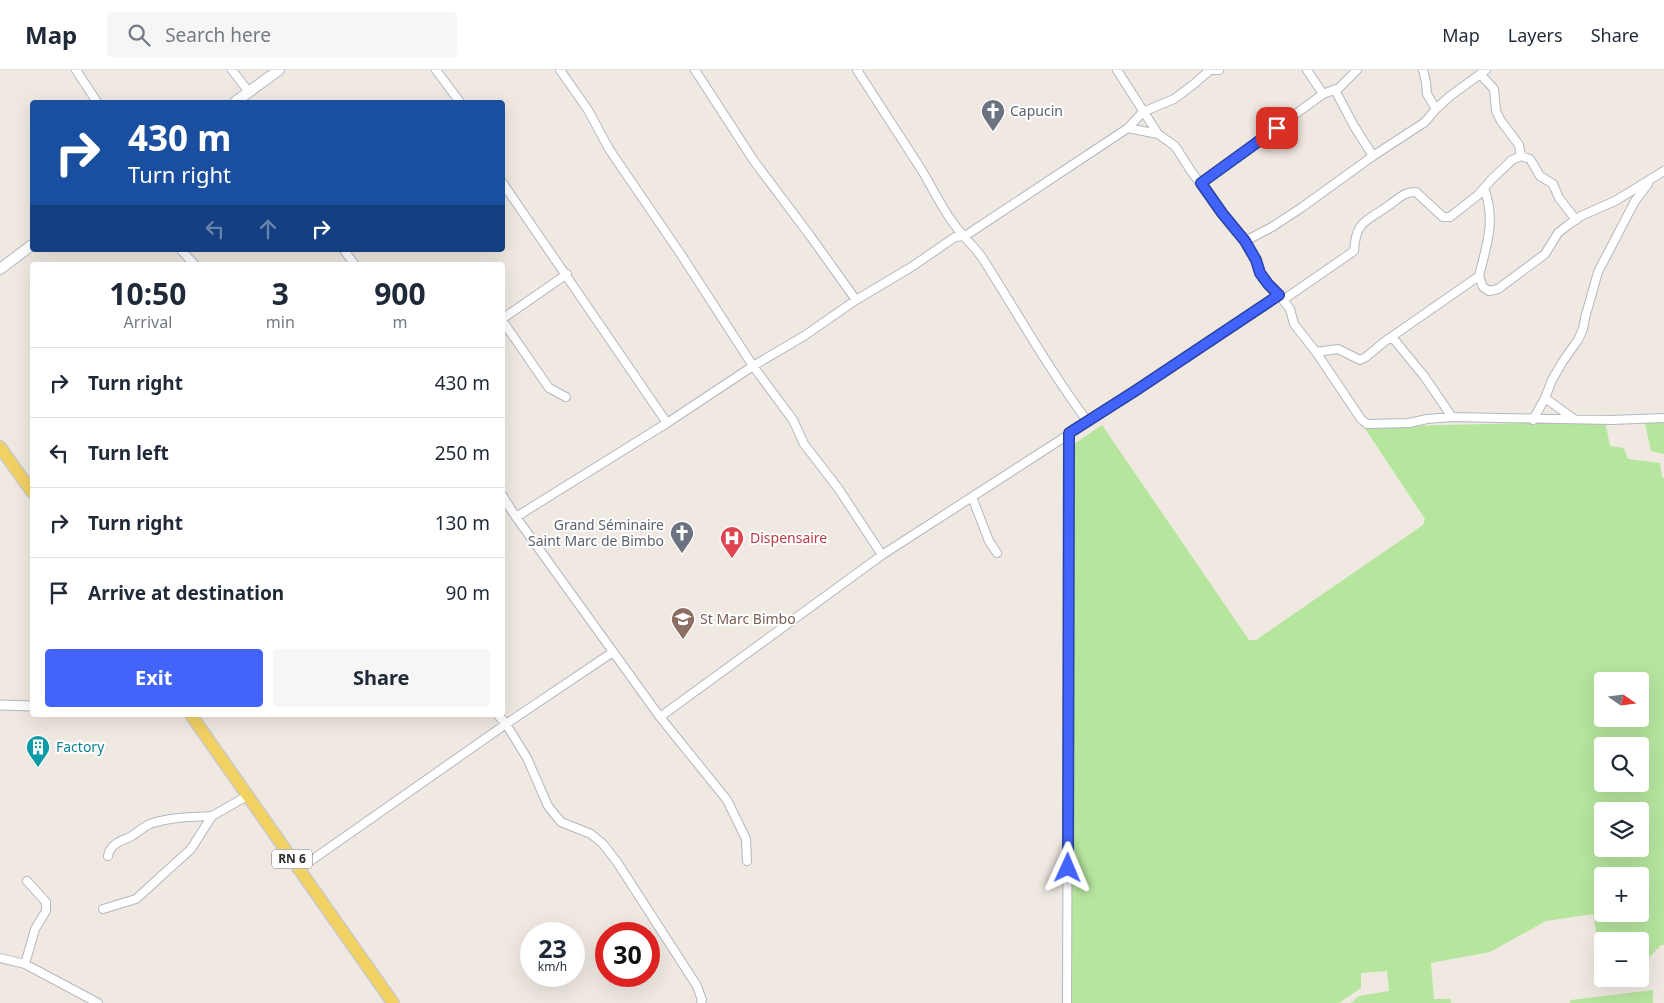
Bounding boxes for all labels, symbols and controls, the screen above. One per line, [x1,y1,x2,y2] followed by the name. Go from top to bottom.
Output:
[107,12,457,57] search box
[25,18,77,51] text: Map
[125,21,153,49] icon: search
[165,22,271,48] text: Search here
[1442,23,1480,47] text: Map
[1508,23,1563,47] text: Layers
[1591,23,1639,47] text: Share
[980,98,1006,132] church icon: Capucin
[1010,101,1063,120] place label: Capucin
[1256,107,1298,149] pin
[128,114,231,161] text: 430 m
[1263,114,1291,142] icon: arrive
[45,120,110,185] icon: right
[128,159,231,189] text: Turn right
[201,215,229,243] icon: left
[254,215,282,243] icon: ahead
[307,215,335,243] icon: right
[109,273,186,314] text: 10:50
[272,273,289,314] text: 3
[374,273,426,314] text: 900
[123,311,172,333] text: Arrival
[266,311,295,333] text: min
[392,311,407,333] text: m
[45,369,73,397] icon: right
[88,370,183,396] text: Turn right
[435,370,490,396] text: 430 m
[45,439,73,467] icon: left
[88,440,169,466] text: Turn left
[435,440,490,466] text: 250 m
[45,509,73,537] icon: right
[88,510,183,536] text: Turn right
[435,510,490,536] text: 130 m
[528,515,664,550] place label: Grand Séminaire Saint Marc de Bimbo
[669,520,695,554] church icon: Grand Séminaire Saint Marc de Bimbo
[719,525,745,559] hospital icon: Dispensaire
[750,528,827,547] place label: Dispensaire
[45,579,73,607] icon: arrive
[88,580,284,606] text: Arrive at destination
[446,580,490,606] text: 90 m
[670,606,696,640] school or university icon: St Marc Bimbo
[700,609,796,628] place label: St Marc Bimbo
[45,649,263,707] button: Exit
[273,649,490,707] button: Share
[1594,672,1649,728] north arrow
[1594,672,1649,987] map controls
[25,734,51,768] building icon: Factory
[56,737,105,756] place label: Factory
[1594,737,1649,792] button: search
[1594,802,1649,857] button: layers
[1041,841,1093,893] position arrow
[272,850,312,869] road number: RN 6
[1594,867,1649,922] button: +
[595,922,660,987] speed limit sign: 30
[538,931,567,965] text: 23
[1594,932,1649,987] button: −
[538,958,567,975] text: km/h

